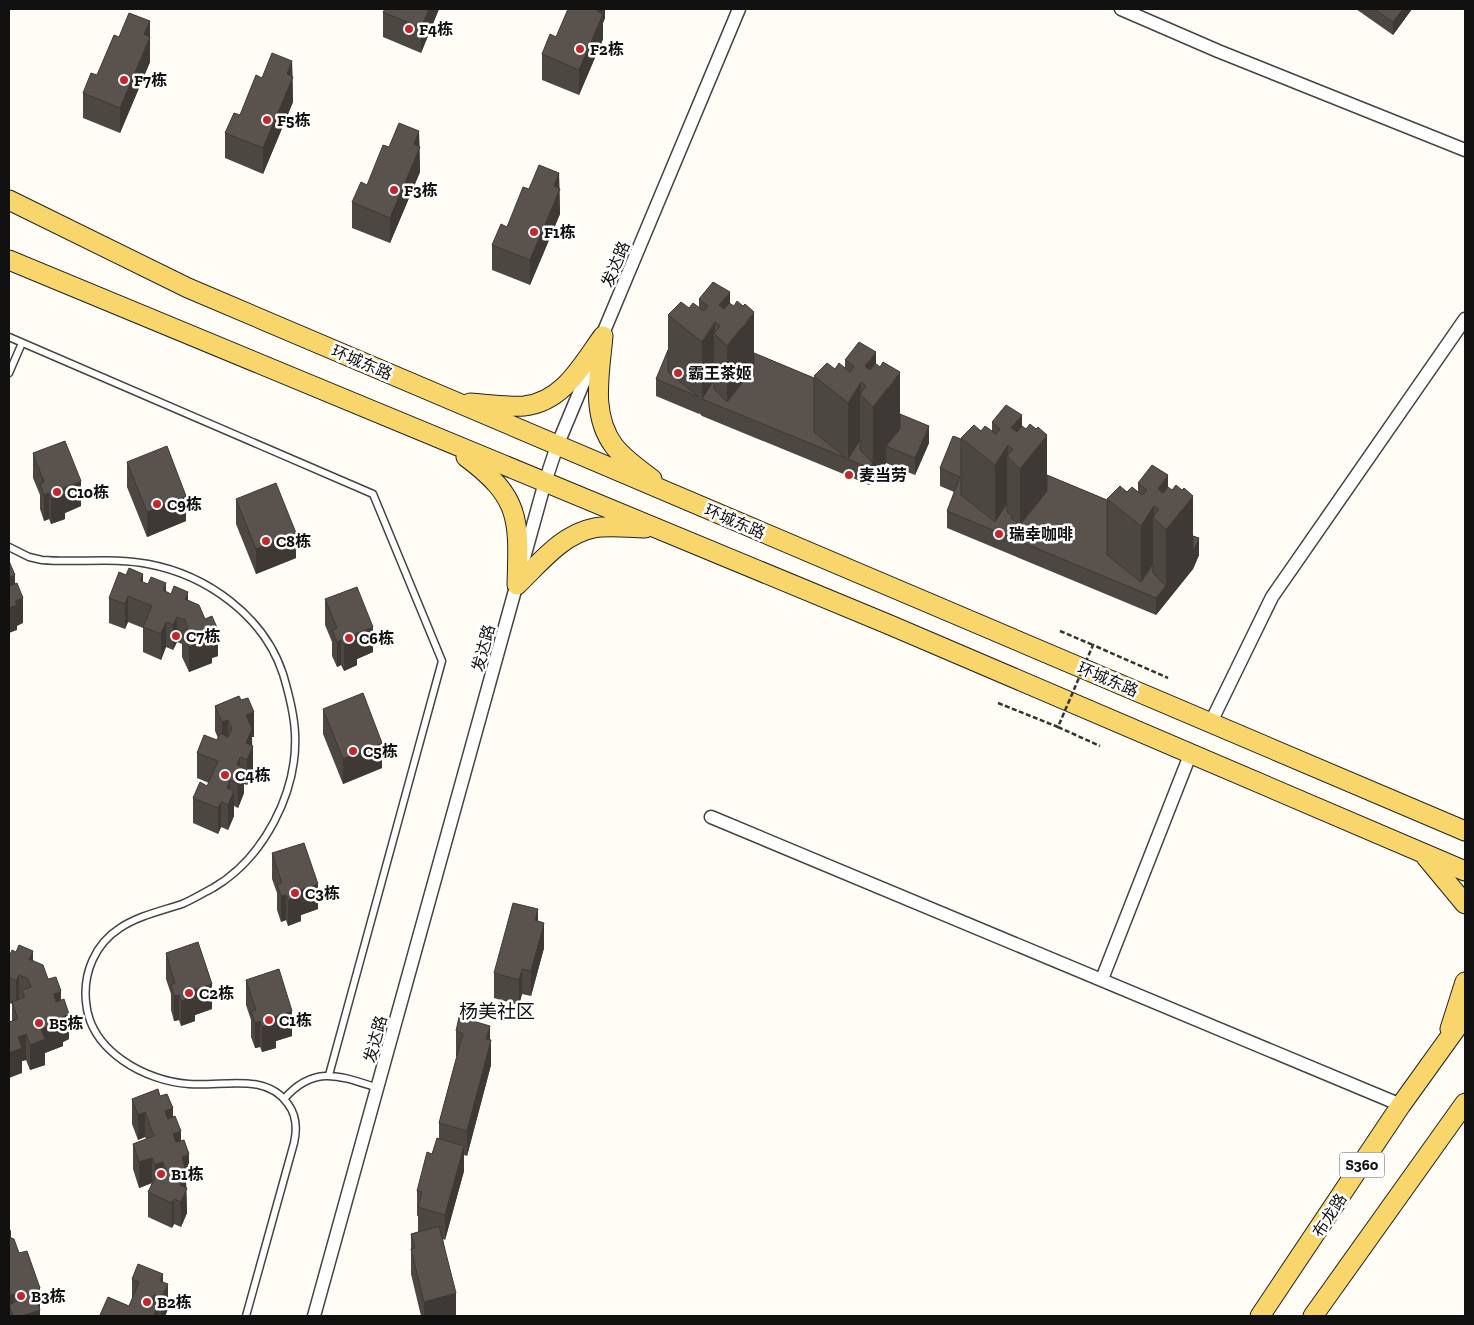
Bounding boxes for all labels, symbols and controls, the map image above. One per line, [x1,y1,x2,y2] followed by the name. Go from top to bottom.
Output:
[419,20,453,39] place label: F4栋
[403,23,415,35] marker: F4栋
[590,40,624,59] place label: F2栋
[574,43,586,55] marker: F2栋
[134,71,167,90] place label: F7栋
[118,74,130,86] marker: F7栋
[277,111,310,130] place label: F5栋
[261,114,273,126] marker: F5栋
[404,181,438,200] place label: F3栋
[388,184,400,196] marker: F3栋
[544,223,576,242] place label: F1栋
[528,226,540,238] marker: F1栋
[597,238,634,290] street label: 发达路
[329,341,395,384] street label: 环城东路
[688,364,752,383] place label: 霸王茶姬
[672,367,684,379] marker: 霸王茶姬
[859,466,907,485] place label: 麦当劳
[843,469,855,481] marker: 麦当劳
[67,483,109,502] place label: C10栋
[51,486,63,498] marker: C10栋
[167,495,202,514] place label: C9栋
[151,498,163,510] marker: C9栋
[702,500,768,543] street label: 环城东路
[1009,525,1073,544] place label: 瑞幸咖啡
[993,528,1005,540] marker: 瑞幸咖啡
[276,532,311,551] place label: C8栋
[260,535,272,547] marker: C8栋
[468,622,499,674] street label: 发达路
[186,627,220,646] place label: C7栋
[359,629,394,648] place label: C6栋
[170,630,182,642] marker: C7栋
[343,632,355,644] marker: C6栋
[1075,658,1141,701] street label: 环城东路
[363,742,398,761] place label: C5栋
[347,745,359,757] marker: C5栋
[235,766,270,785] place label: C4栋
[219,769,231,781] marker: C4栋
[305,884,340,903] place label: C3栋
[289,887,301,899] marker: C3栋
[199,984,234,1003] place label: C2栋
[183,987,195,999] marker: C2栋
[459,1000,535,1023] district label: 杨美社区
[279,1011,312,1030] place label: C1栋
[360,1013,391,1065] street label: 发达路
[49,1014,83,1033] place label: B5栋
[263,1014,275,1026] marker: C1栋
[33,1017,45,1029] marker: B5栋
[1340,1152,1384,1178] road number: S360
[171,1165,203,1184] place label: B1栋
[155,1168,167,1180] marker: B1栋
[1308,1190,1350,1241] street label: 布龙路
[31,1287,65,1306] place label: B3栋
[15,1290,27,1302] marker: B3栋
[157,1293,192,1312] place label: B2栋
[141,1296,153,1308] marker: B2栋

